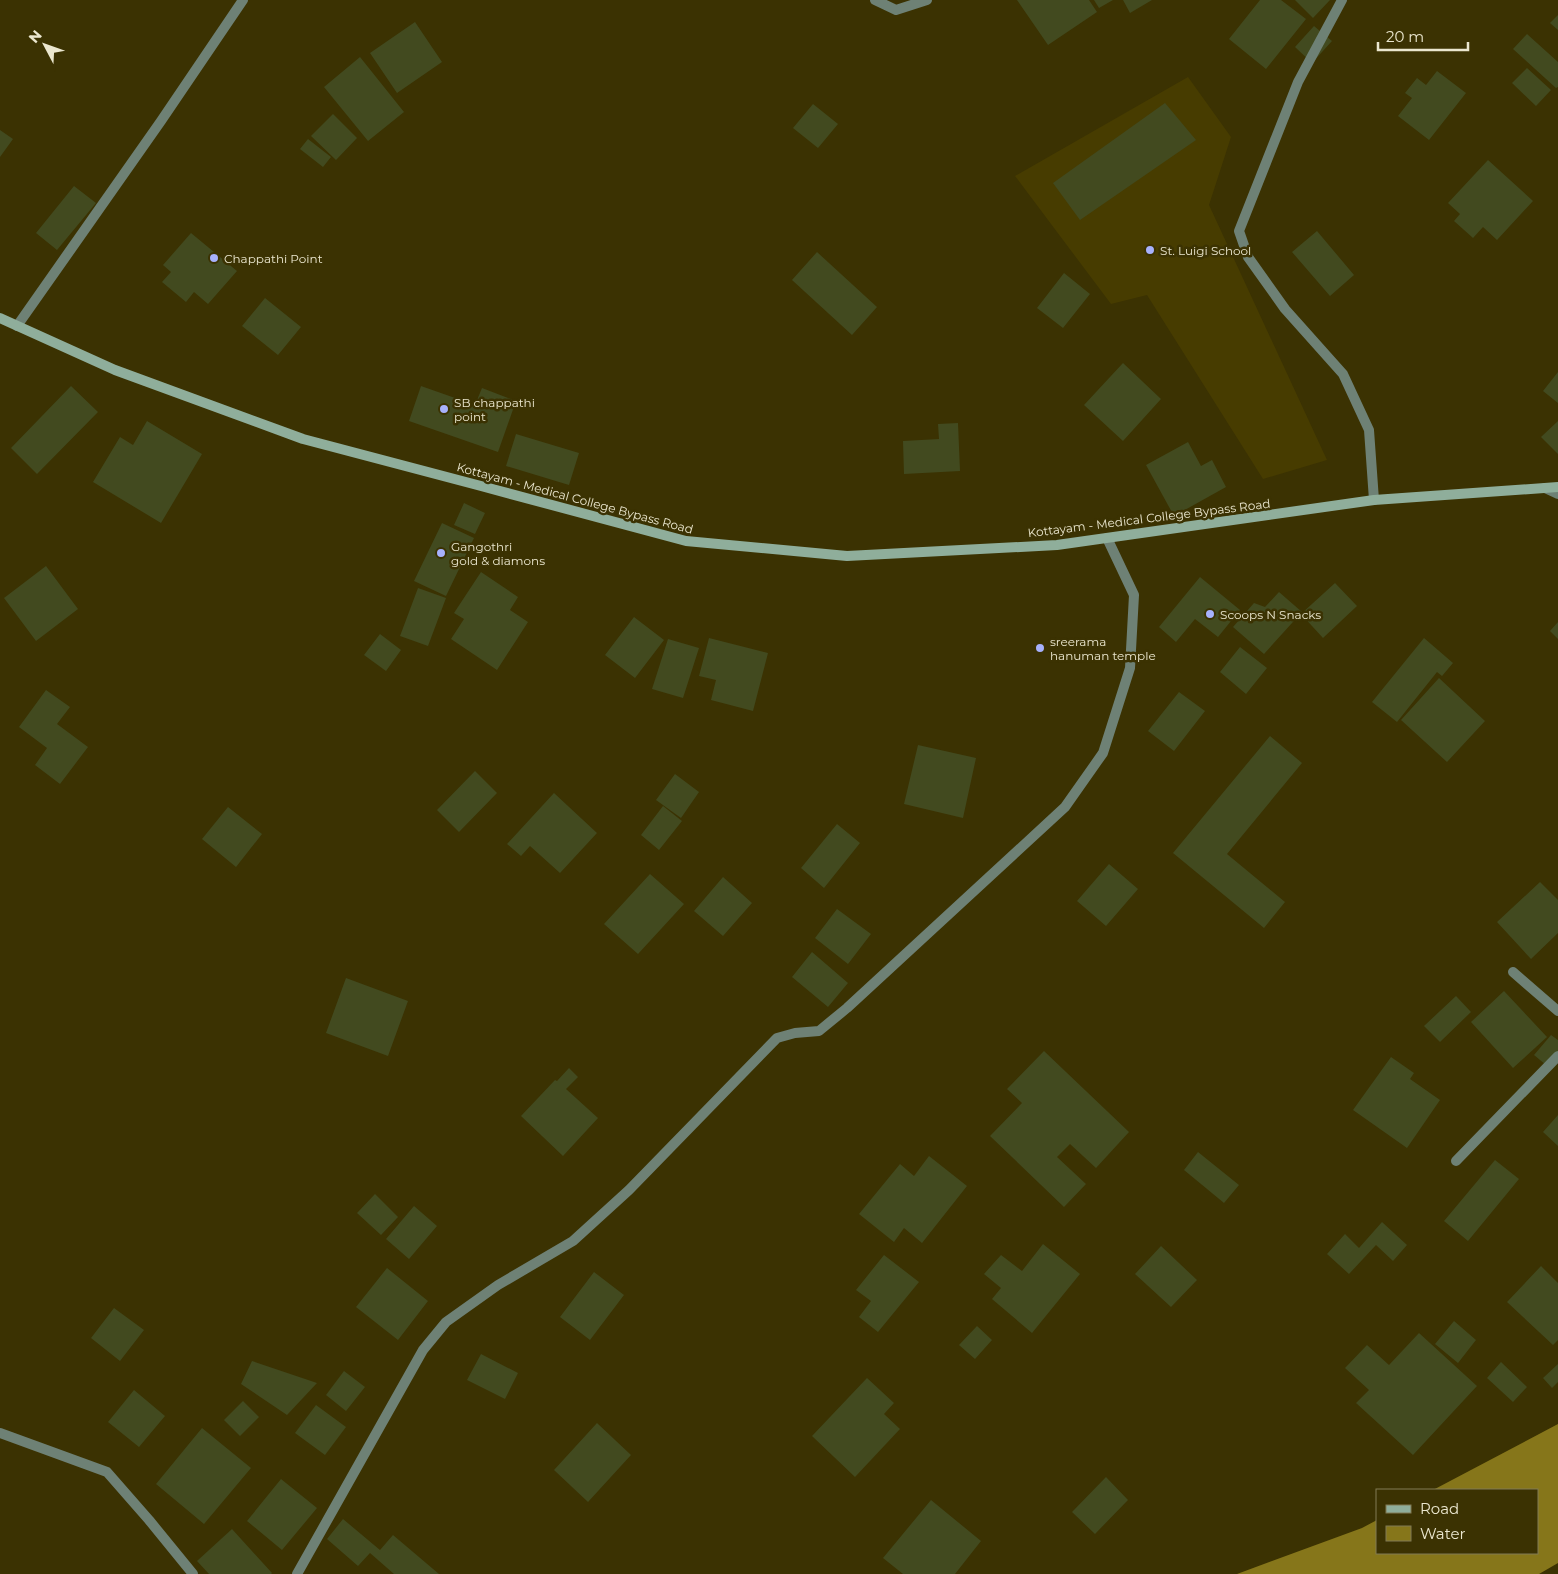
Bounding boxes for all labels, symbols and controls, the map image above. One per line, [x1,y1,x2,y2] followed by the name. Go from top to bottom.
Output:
[20,20,70,70] north arrow
[1378,20,1468,52] scale bar
[25,26,46,47] text: N
[1386,27,1424,46] text: 20 m
[1160,243,1251,258] place label: St. Luigi School
[1144,244,1156,256] marker: St. Luigi School
[224,251,323,266] place label: Chappathi Point
[208,252,220,264] marker: Chappathi Point
[454,395,535,424] place label: SB chappathi point
[438,403,450,415] marker: SB chappathi point
[455,459,695,537] street label: Kottayam - Medical College Bypass Road
[1027,496,1271,540] street label: Kottayam - Medical College Bypass Road
[451,539,545,568] place label: Gangothri gold & diamons
[435,547,447,559] marker: Gangothri gold & diamons
[1220,607,1321,622] place label: Scoops N Snacks
[1204,608,1216,620] marker: Scoops N Snacks
[1050,634,1156,663] place label: sreerama hanuman temple
[1034,642,1046,654] marker: sreerama hanuman temple
[1376,1489,1538,1554] legend
[1420,1499,1459,1518] text: Road
[1420,1524,1466,1543] text: Water

